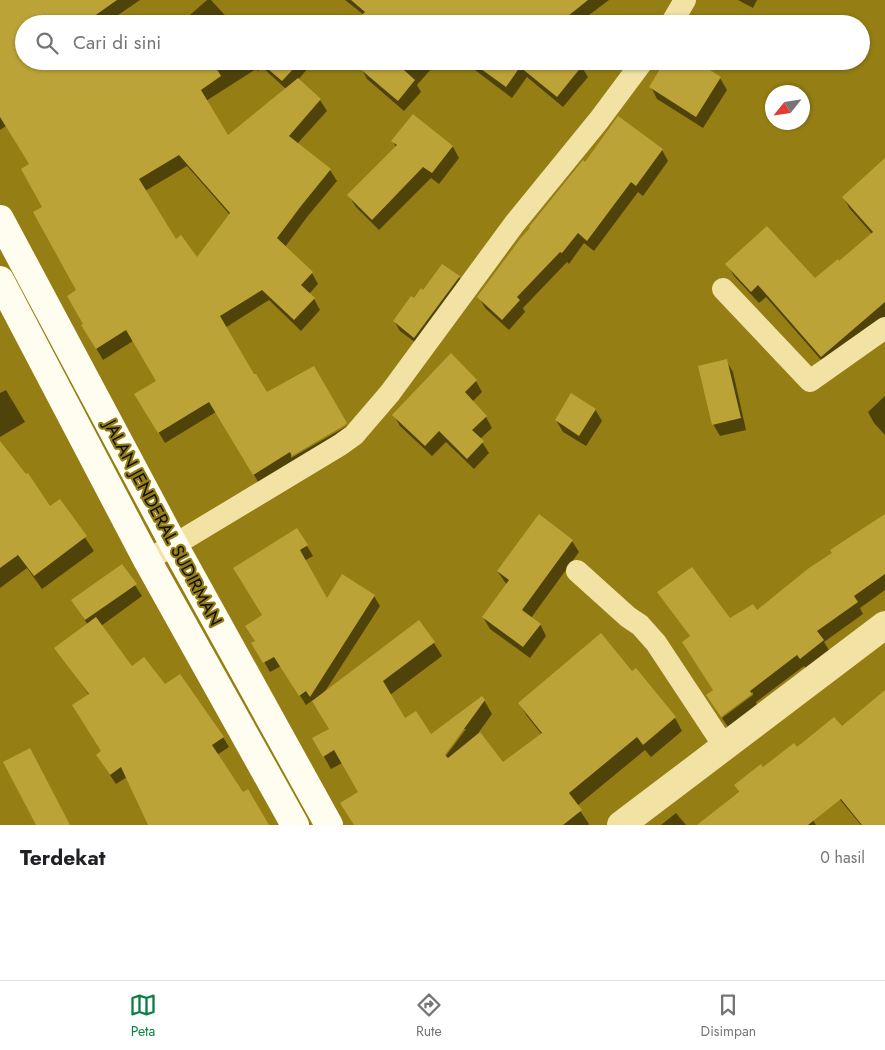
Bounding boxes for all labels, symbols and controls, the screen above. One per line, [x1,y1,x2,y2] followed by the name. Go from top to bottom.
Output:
[15,15,870,70] search box
[33,29,61,57] icon: search
[73,29,161,56] text: Cari di sini
[765,85,810,130] north arrow
[97,414,228,631] street label: JALAN JENDERAL SUDIRMAN
[20,843,105,873] text: Terdekat
[820,846,865,869] text: 0 hasil
[129,991,157,1041] tab: Peta
[415,991,443,1041] tab: Rute
[701,991,756,1041] tab: Disimpan

